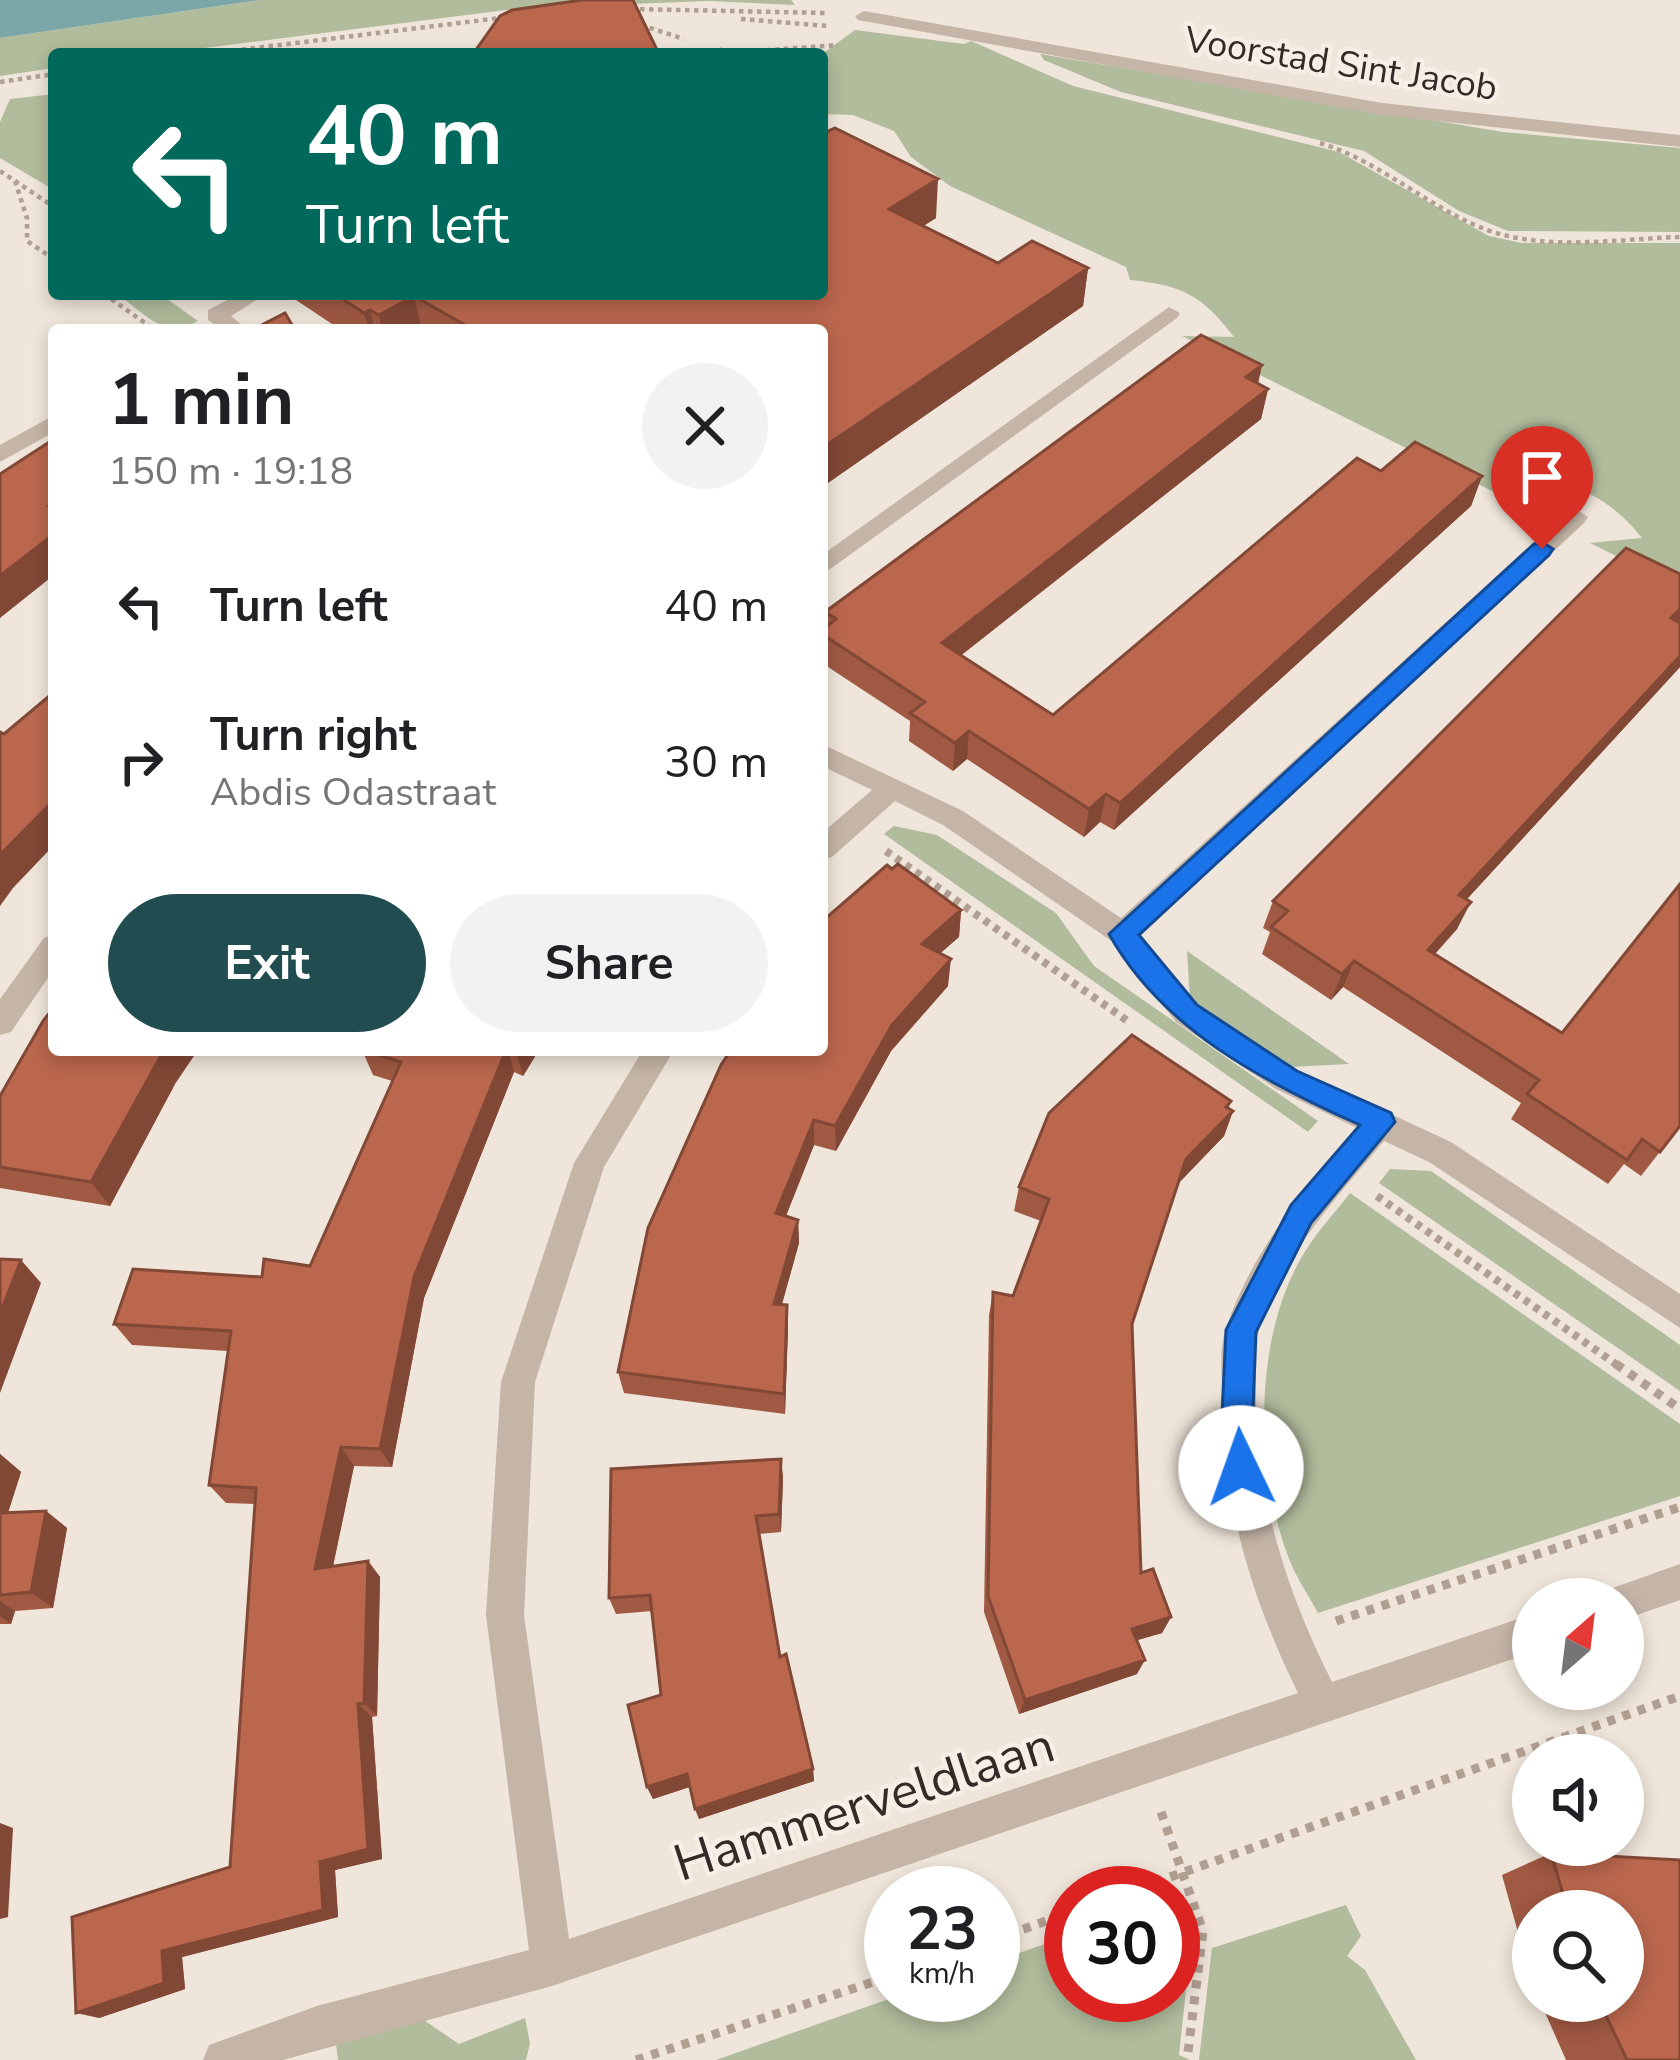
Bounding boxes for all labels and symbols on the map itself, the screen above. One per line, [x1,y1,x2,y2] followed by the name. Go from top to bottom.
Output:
[1180,15,1501,113] street label: Voorstad Sint Jacob
[1491,426,1593,549] pin
[1178,1405,1304,1531] position arrow
[1512,1578,1644,1710] north arrow
[665,1710,1063,1898] street label: Hammerveldlaan
[1044,1866,1200,2022] speed limit sign: 30

